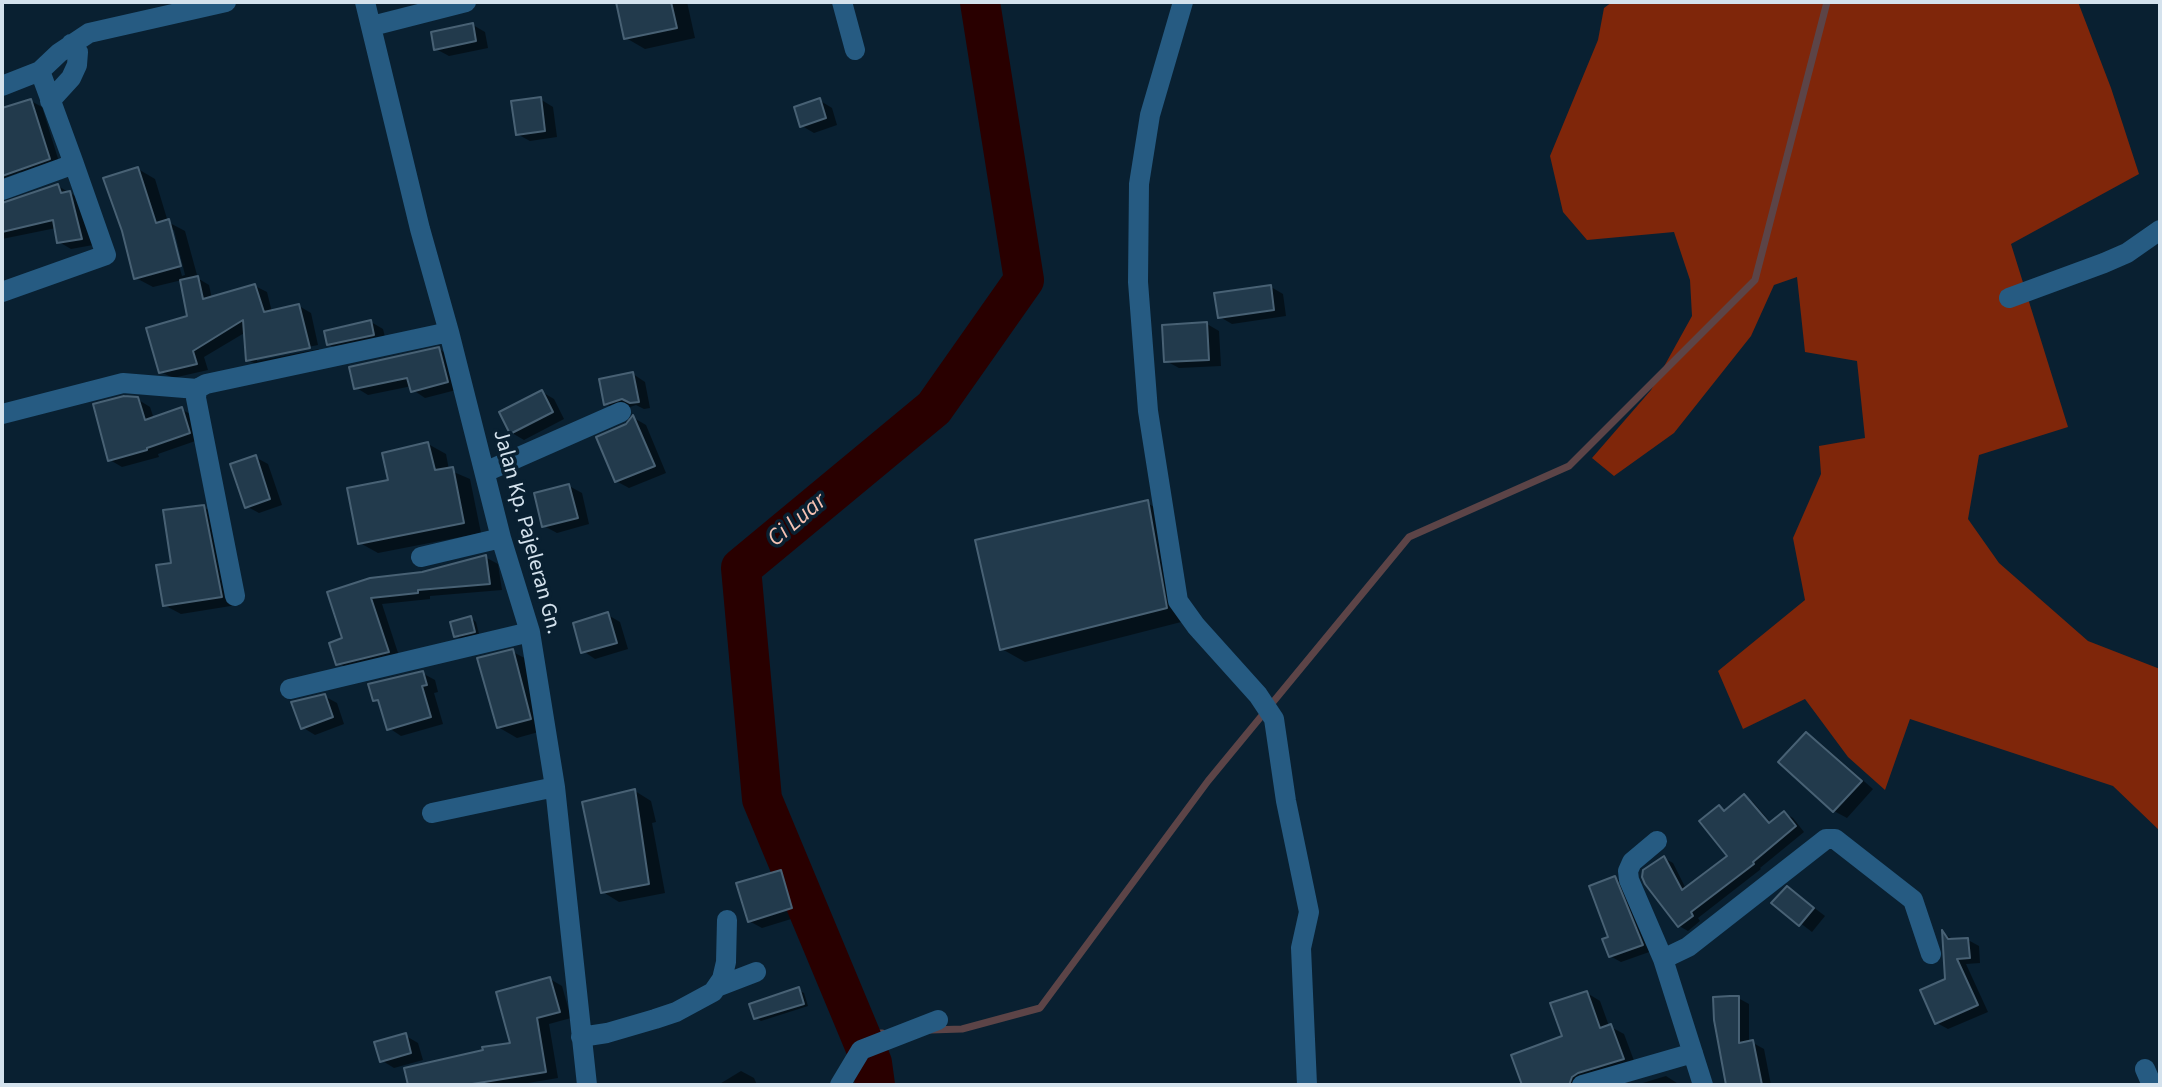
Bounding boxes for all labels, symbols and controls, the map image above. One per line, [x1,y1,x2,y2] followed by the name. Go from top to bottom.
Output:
[486,427,566,637] street label: Jalan Kp. Pajeleran Gn.
[763,488,833,554] water label: Ci Luar

